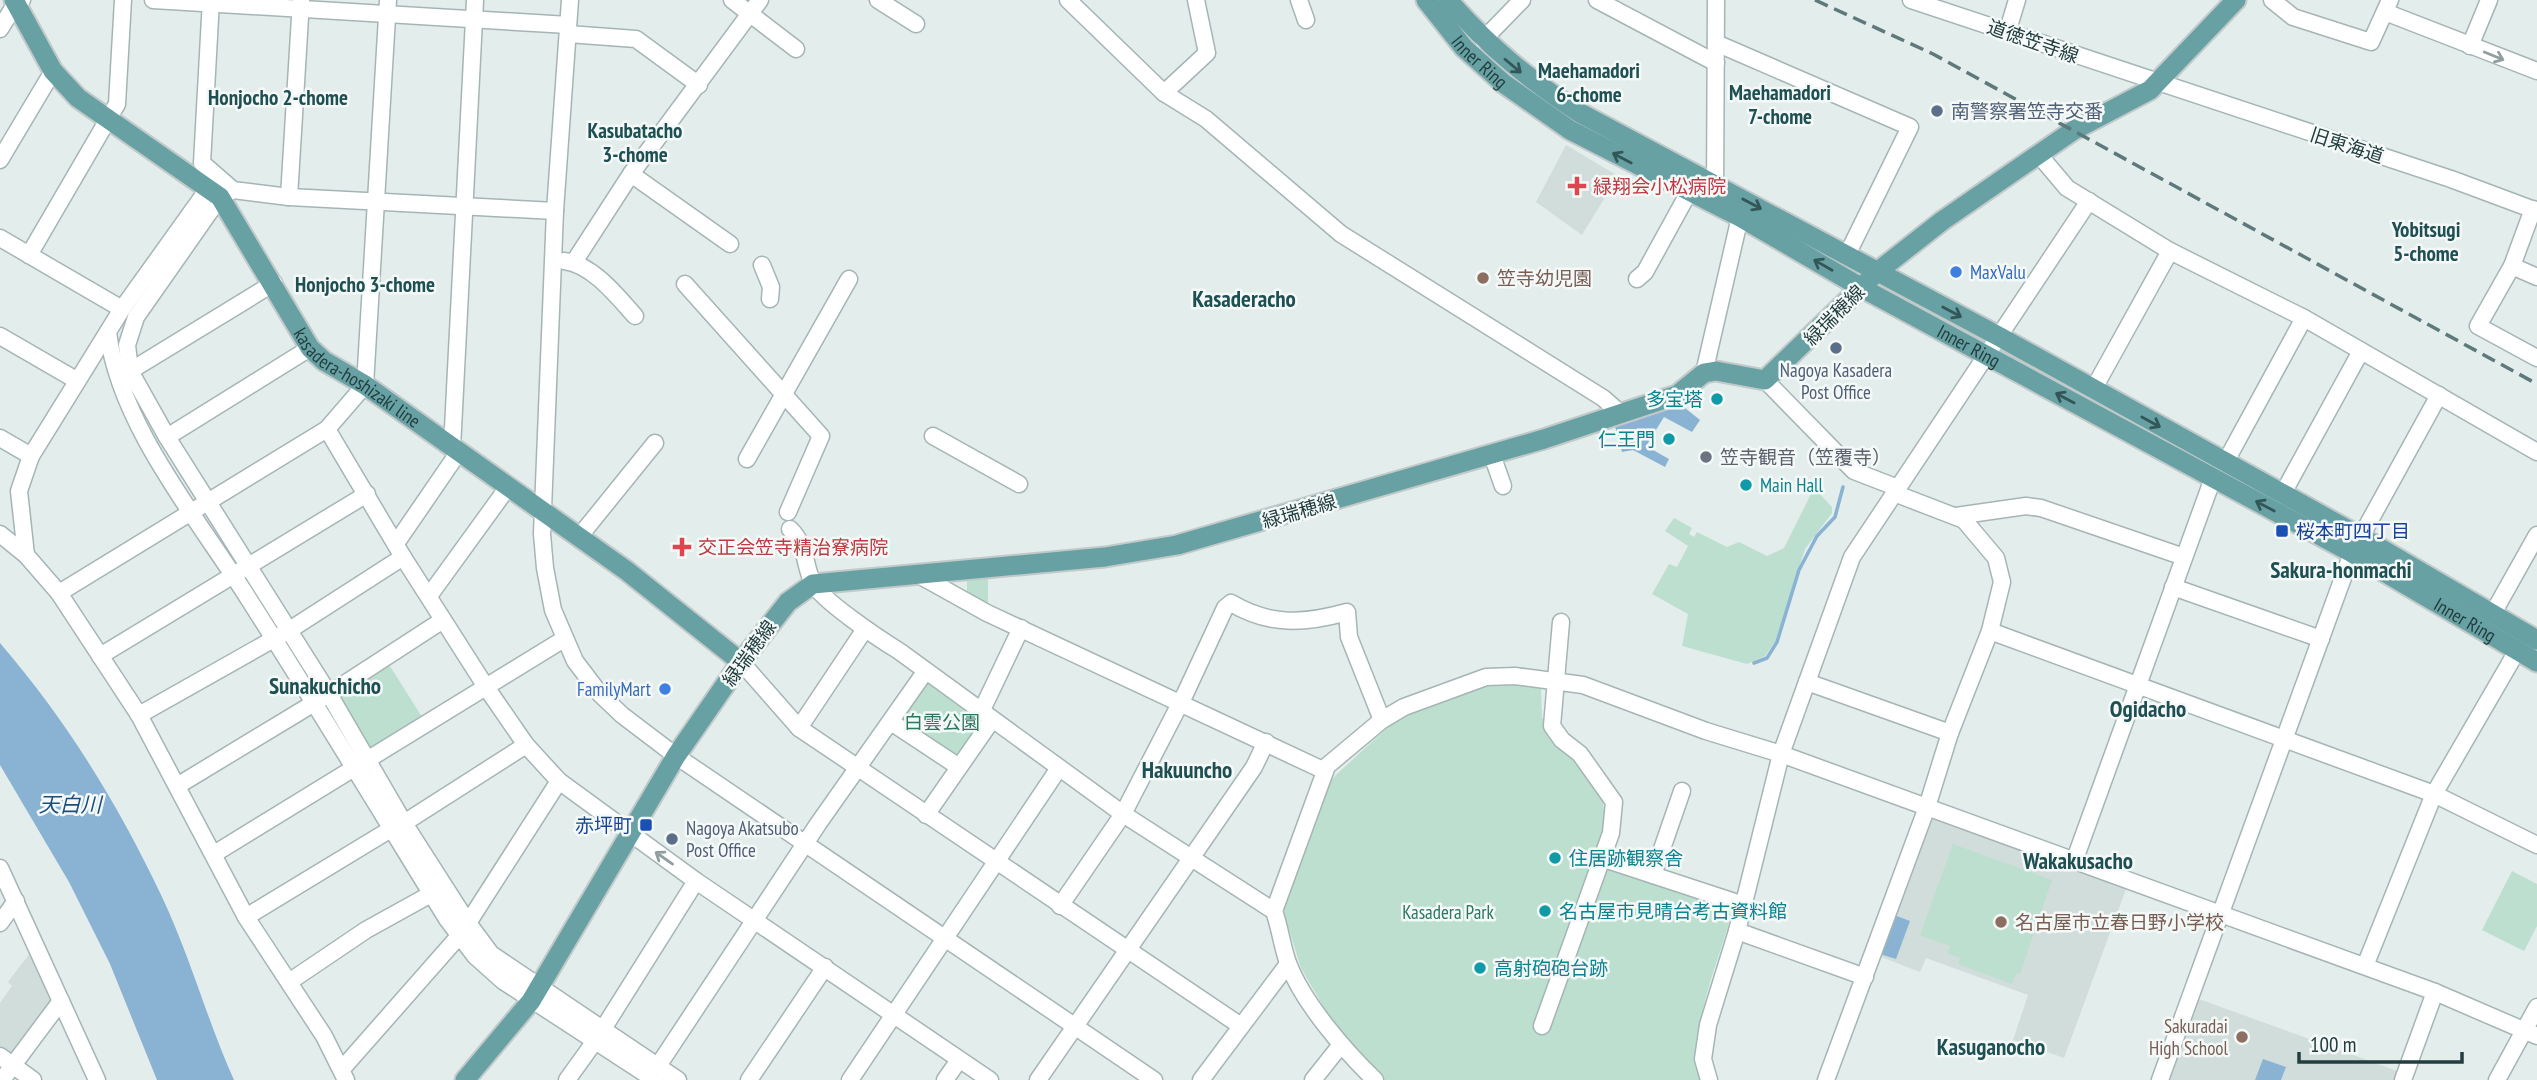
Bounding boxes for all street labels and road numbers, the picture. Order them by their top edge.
street label: 道徳笠寺線 [1984,14,2082,68]
street label: Inner Ring [1446,30,1513,94]
street label: 旧東海道 [2307,122,2387,168]
street label: 緑瑞穂線 [1799,280,1869,350]
street label: Inner Ring [1933,319,2004,372]
street label: kasadera-hoshizaki line [289,323,426,433]
street label: 緑瑞穂線 [1259,489,1339,533]
street label: Inner Ring [2430,592,2501,647]
street label: 緑瑞穂線 [717,615,781,691]

